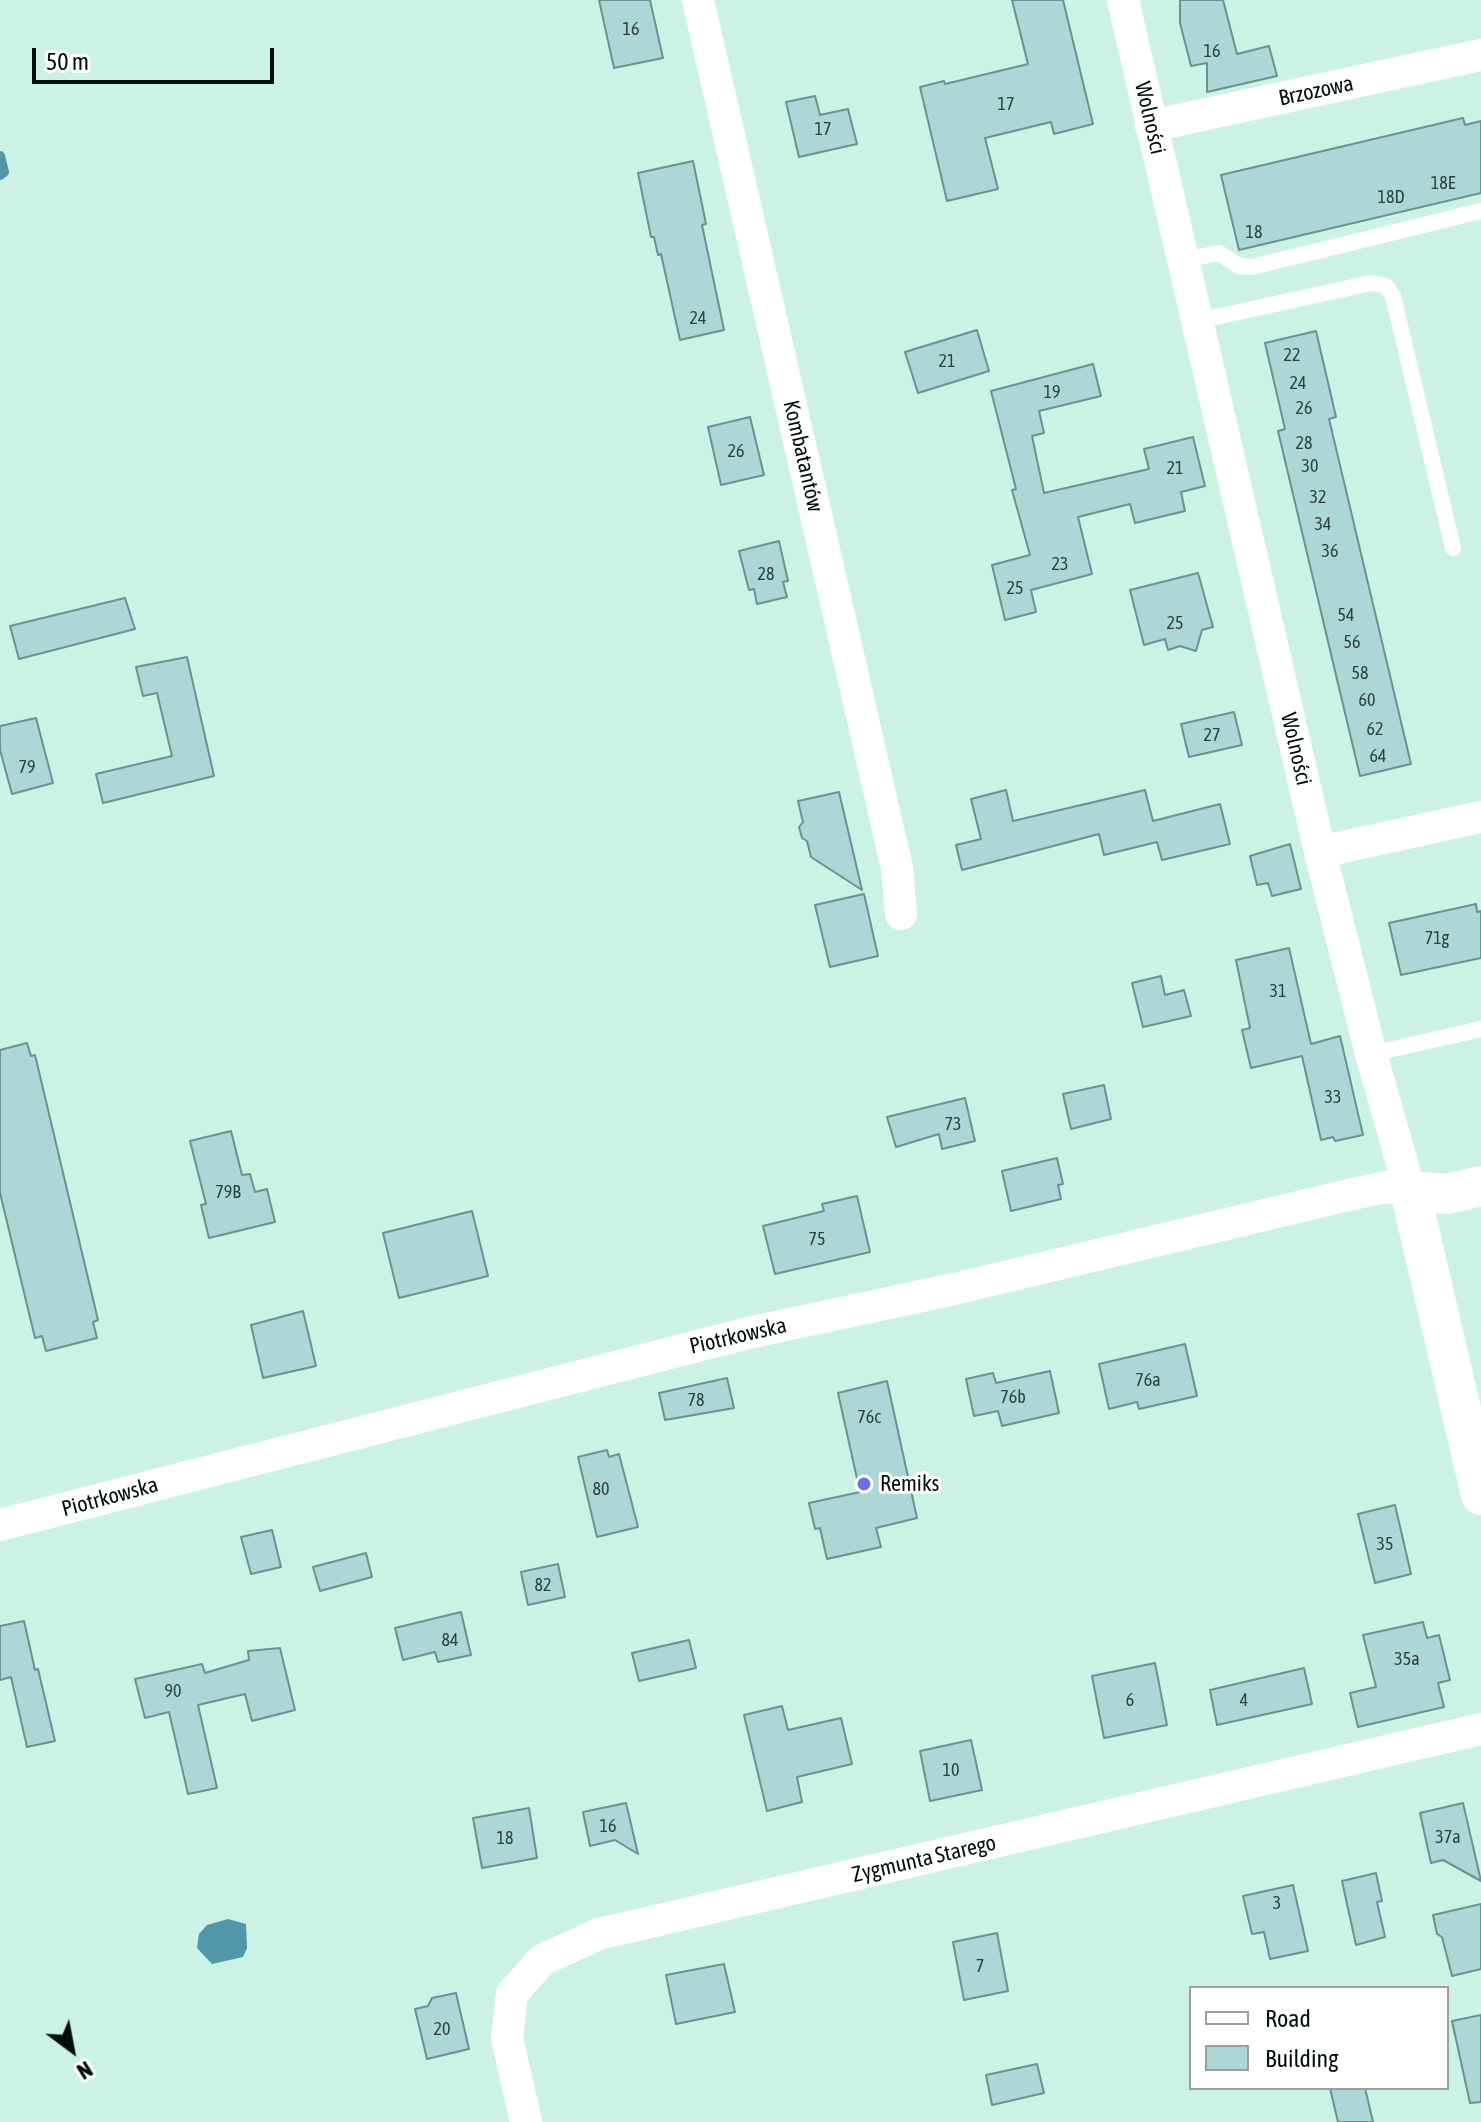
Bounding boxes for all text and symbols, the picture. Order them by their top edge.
house number: 16 [623,18,639,40]
scale bar [36,32,278,82]
house number: 16 [1204,40,1220,62]
text: 50 m [46,48,89,75]
street label: Brzozowa [1276,70,1356,112]
street label: Wolności [1129,79,1171,157]
house number: 17 [998,93,1014,115]
house number: 17 [815,118,831,140]
house number: 18E [1431,172,1455,194]
house number: 18D [1378,186,1404,208]
house number: 18 [1246,221,1262,243]
house number: 24 [690,307,706,329]
house number: 22 [1284,344,1300,366]
house number: 21 [939,350,955,372]
house number: 24 [1290,372,1306,394]
house number: 19 [1044,381,1060,403]
house number: 26 [1296,397,1312,419]
street label: Kombatantów [777,398,829,514]
house number: 28 [1296,432,1312,454]
house number: 26 [728,440,744,462]
house number: 30 [1302,455,1318,477]
house number: 21 [1167,457,1183,479]
house number: 32 [1310,486,1326,508]
house number: 34 [1315,513,1331,535]
house number: 36 [1322,540,1338,562]
house number: 23 [1052,553,1068,575]
house number: 28 [758,563,774,585]
house number: 25 [1007,577,1023,599]
house number: 54 [1338,604,1354,626]
house number: 25 [1167,612,1183,634]
house number: 56 [1344,631,1360,653]
house number: 58 [1352,662,1368,684]
house number: 60 [1359,689,1375,711]
street label: Wolności [1275,710,1317,788]
house number: 62 [1367,718,1383,740]
house number: 27 [1204,724,1220,746]
house number: 64 [1370,745,1386,767]
house number: 79 [19,756,35,778]
house number: 71g [1425,927,1449,949]
house number: 31 [1270,980,1286,1002]
house number: 33 [1325,1086,1341,1108]
house number: 73 [945,1113,961,1135]
house number: 79B [215,1181,241,1203]
house number: 75 [809,1228,825,1250]
street label: Piotrkowska [687,1312,789,1360]
house number: 76a [1135,1369,1161,1391]
house number: 76b [1000,1386,1026,1408]
house number: 78 [688,1389,704,1411]
house number: 76c [857,1406,881,1428]
street label: Piotrkowska [59,1471,161,1523]
place label: Remiks [880,1471,939,1497]
marker: Remiks [855,1475,873,1493]
house number: 80 [593,1478,609,1500]
house number: 35 [1377,1533,1393,1555]
house number: 82 [535,1574,551,1596]
house number: 84 [442,1629,458,1651]
house number: 35a [1394,1648,1420,1670]
house number: 90 [165,1680,181,1702]
house number: 6 [1126,1689,1134,1711]
house number: 4 [1240,1689,1248,1711]
house number: 10 [943,1759,959,1781]
house number: 16 [600,1815,616,1837]
house number: 37a [1435,1826,1461,1848]
house number: 18 [497,1827,513,1849]
street label: Zygmunta Starego [850,1830,998,1888]
house number: 3 [1273,1892,1281,1914]
house number: 7 [976,1955,984,1977]
legend [1189,1986,1449,2090]
text: Road [1265,2005,1311,2032]
north arrow [32,2010,112,2090]
house number: 20 [434,2018,450,2040]
text: Building [1265,2045,1338,2072]
text: N [72,2056,97,2085]

